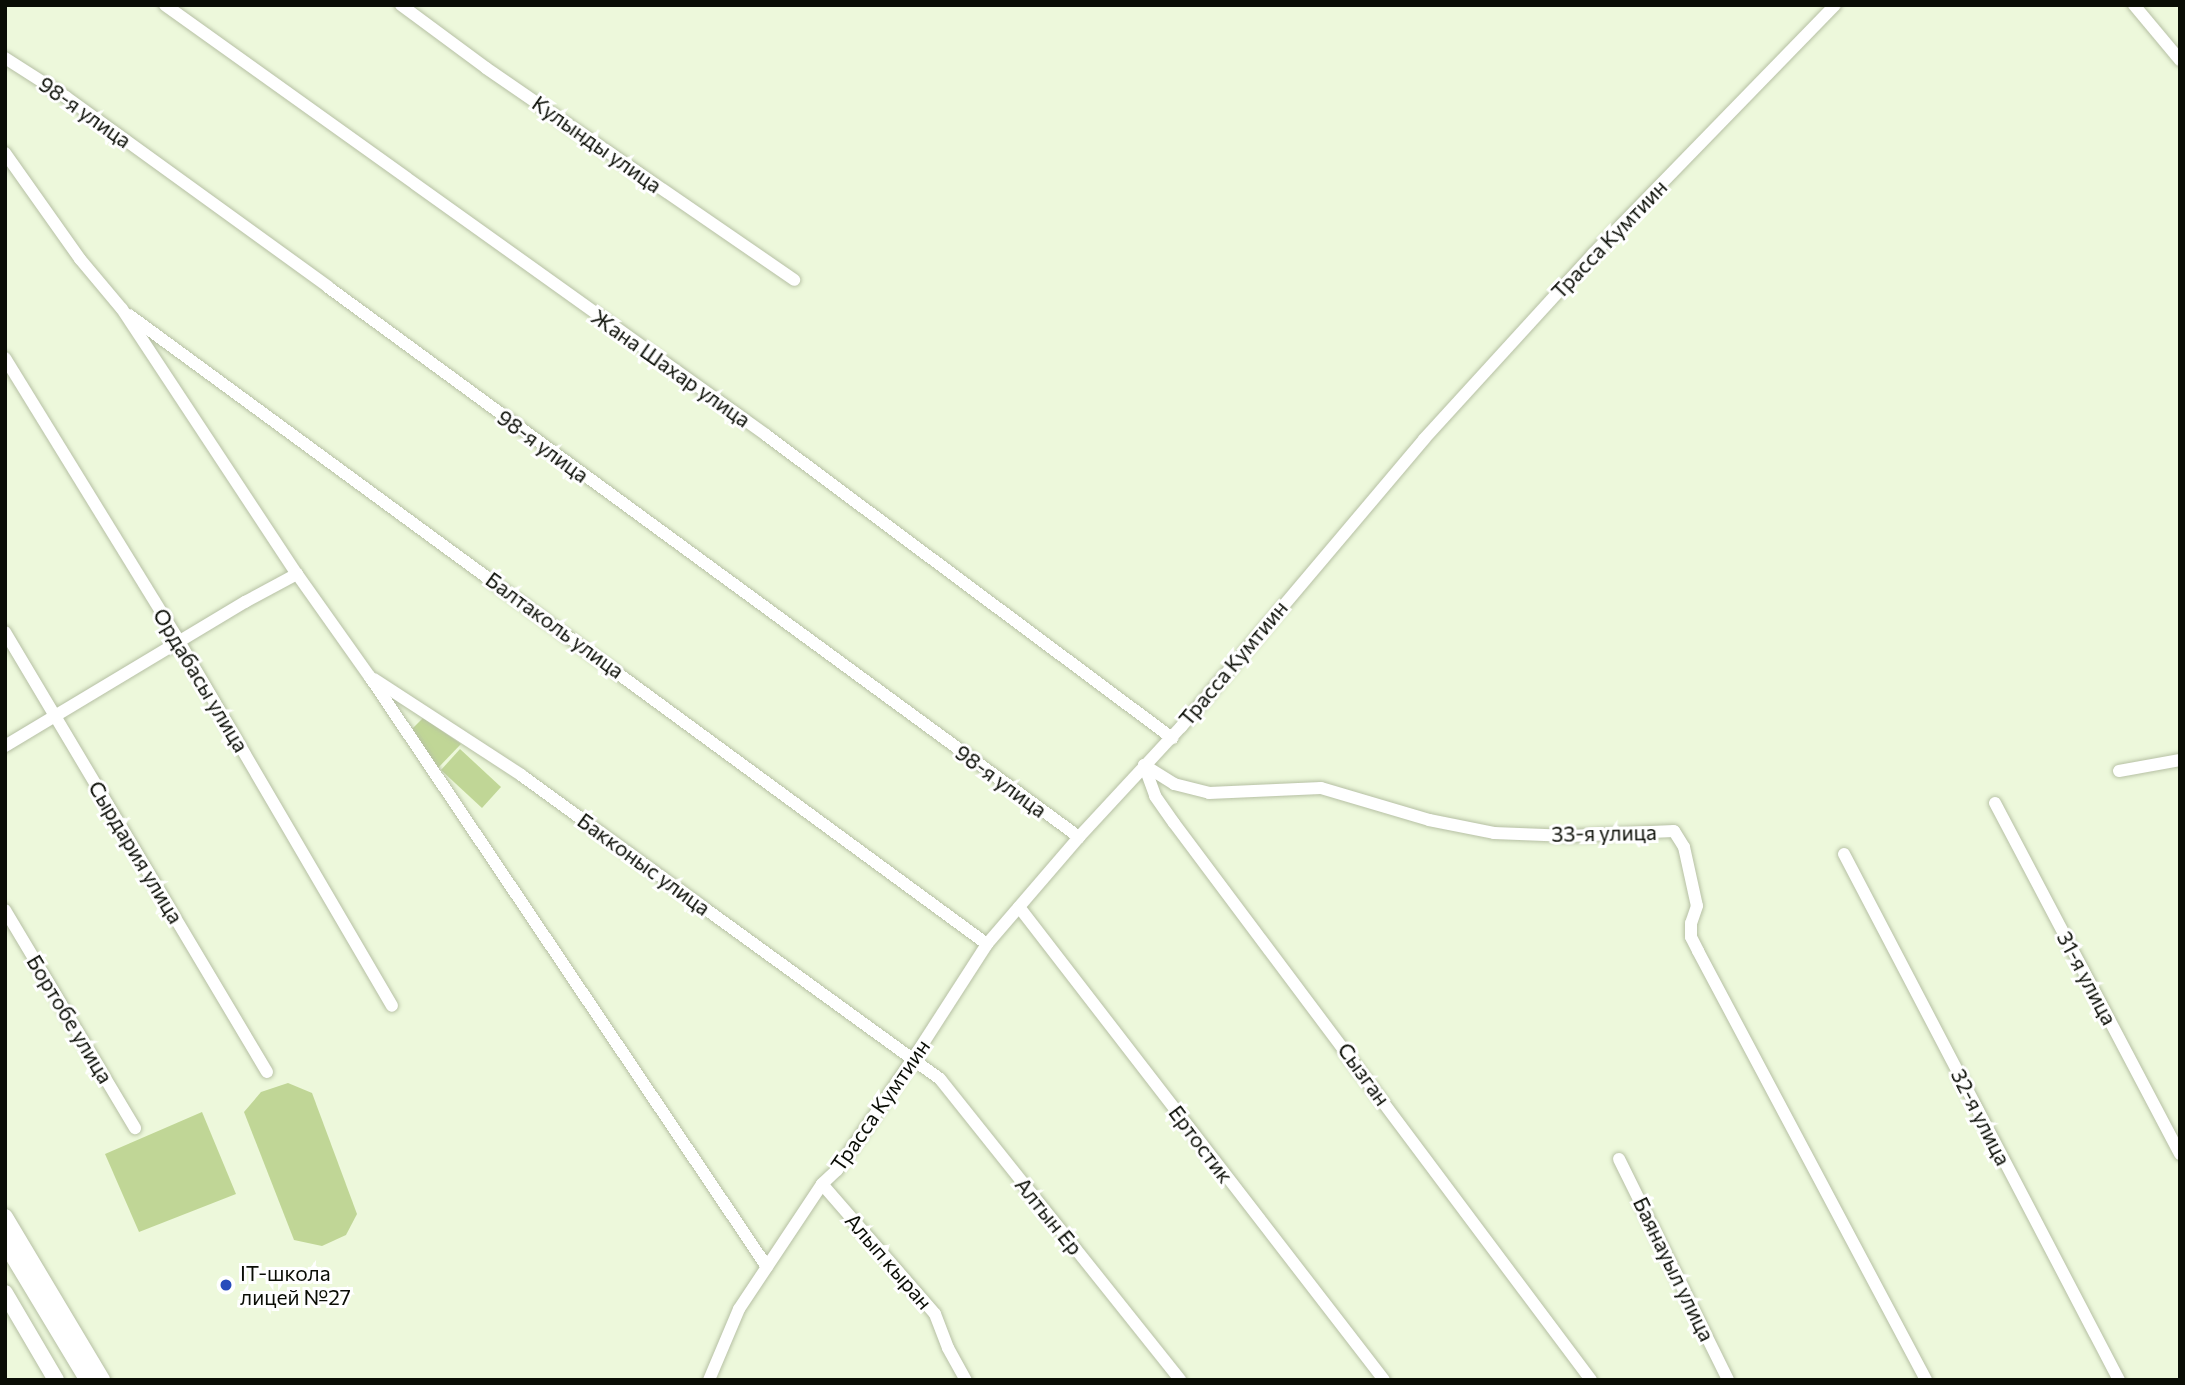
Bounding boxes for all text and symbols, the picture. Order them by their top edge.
street label: 98-я улица [34,71,136,153]
street label: Кулынды улица [528,90,666,198]
street label: Трасса Кумтиин [1546,174,1672,304]
street label: Жана Шахар улица [587,304,755,432]
street label: 98-я улица [492,404,594,488]
street label: Балтаколь улица [481,566,629,684]
street label: Трасса Кумтиин [1173,595,1293,731]
street label: Ордабасы улица [148,604,254,756]
street label: 98-я улица [950,739,1052,823]
street label: Сырдария улица [84,776,188,928]
street label: Бакконыс улица [573,807,715,921]
street label: 33-я улица [1551,819,1657,847]
street label: 31-я улица [2052,927,2122,1029]
street label: Бортобе улица [22,950,118,1088]
street label: Трасса Кумтиин [825,1034,935,1176]
street label: Сызган [1333,1038,1395,1110]
street label: 32-я улица [1946,1065,2016,1169]
street label: Ертостик [1164,1100,1238,1188]
street label: Алтын Ер [1010,1172,1088,1260]
street label: Баянауыл улица [1628,1193,1720,1345]
street label: Алып кыран [840,1208,938,1314]
place label: IT-школа лицей №27 [240,1260,351,1310]
marker: IT-школа лицей №27 [218,1277,234,1293]

